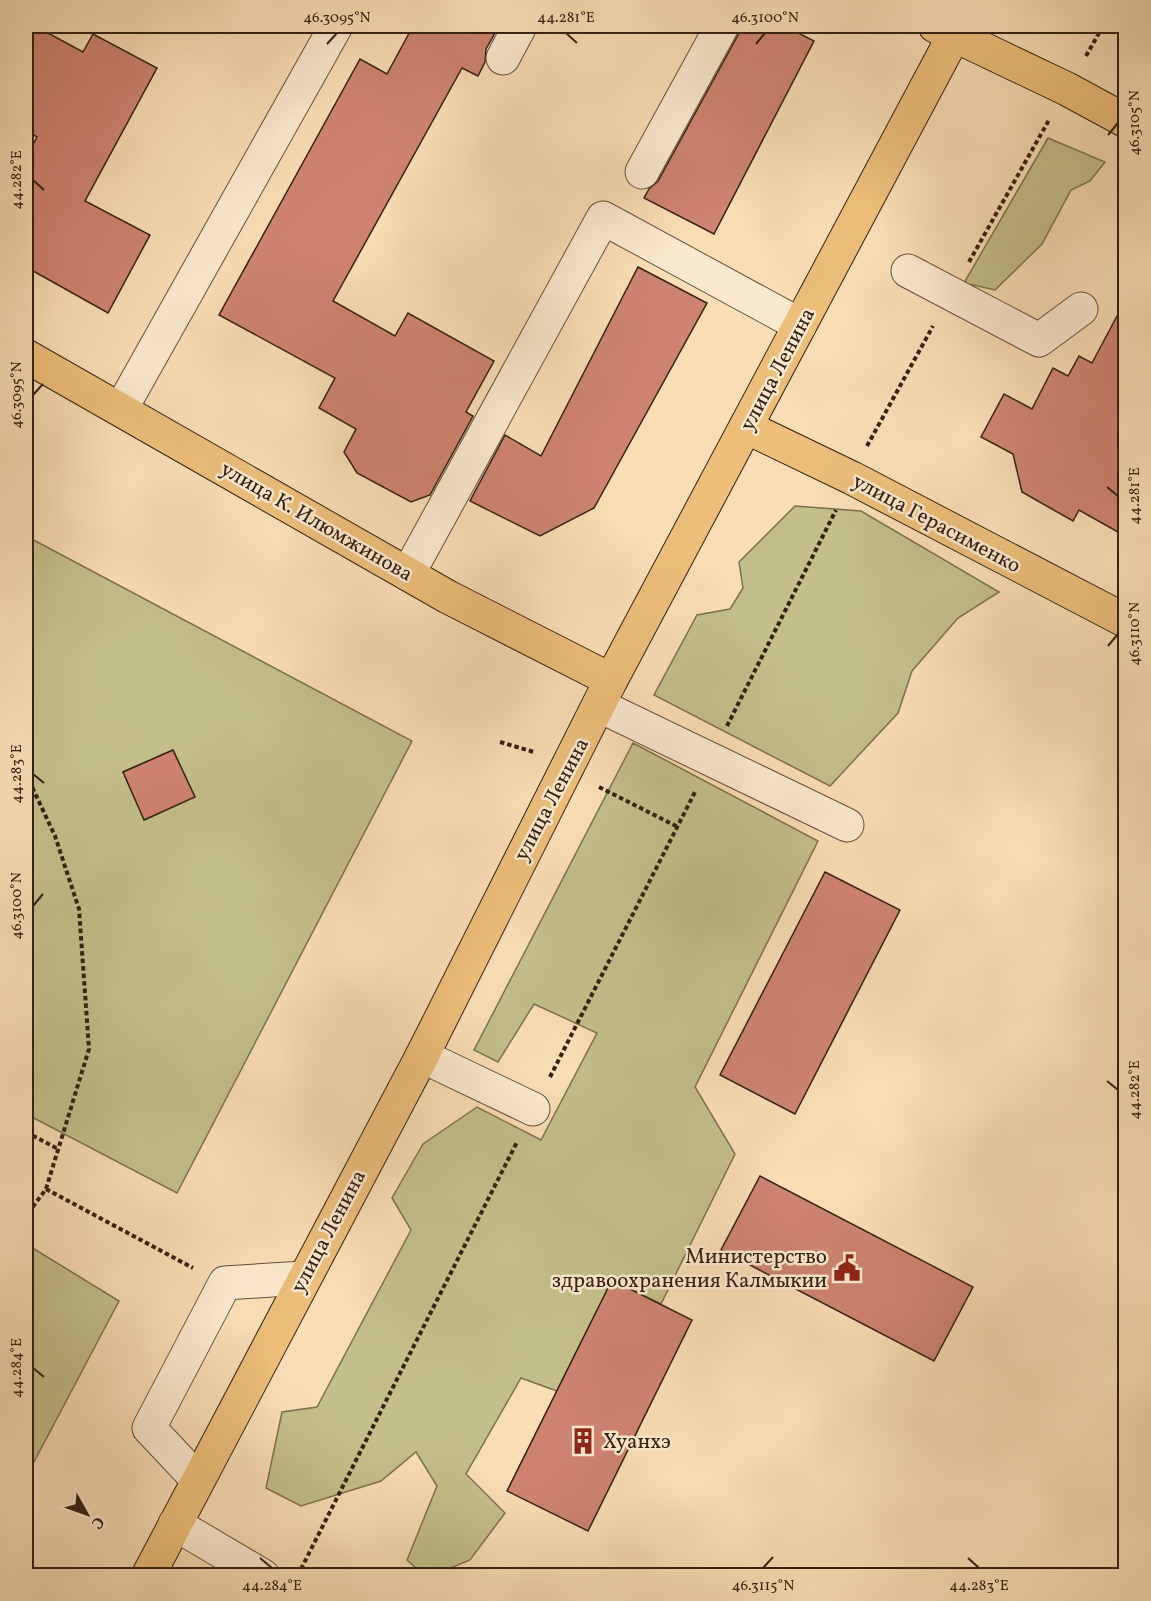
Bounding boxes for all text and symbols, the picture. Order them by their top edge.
text: 46.3095°N [303,8,371,29]
text: 44.281°E [537,8,595,29]
text: 46.3100°N [731,8,799,29]
text: 46.3105°N [1125,90,1146,156]
text: 44.282°E [7,150,28,210]
street label: улица Ленина [734,303,823,436]
text: 46.3095°N [7,361,28,429]
street label: улица К. Илюмжинова [215,455,418,589]
text: 44.281°E [1125,467,1146,525]
street label: улица Герасименко [847,468,1026,581]
text: 46.3110°N [1125,602,1146,666]
street label: улица Ленина [508,733,597,866]
text: 44.283°E [7,744,28,804]
text: 46.3100°N [7,872,28,940]
text: 44.282°E [1125,1060,1146,1120]
street label: улица Ленина [285,1165,374,1298]
place label: Министерство здравоохранения Калмыкии [552,1243,827,1296]
public building icon: Министерство здравоохранения Калмыкии [832,1253,862,1283]
text: 44.284°E [7,1338,28,1398]
building icon: Хуанхэ [568,1426,598,1456]
place label: Хуанхэ [603,1428,671,1457]
north arrow [57,1484,117,1544]
text: С [85,1511,109,1533]
text: 44.284°E [242,1576,302,1597]
text: 46.3115°N [732,1576,794,1597]
text: 44.283°E [949,1576,1009,1597]

